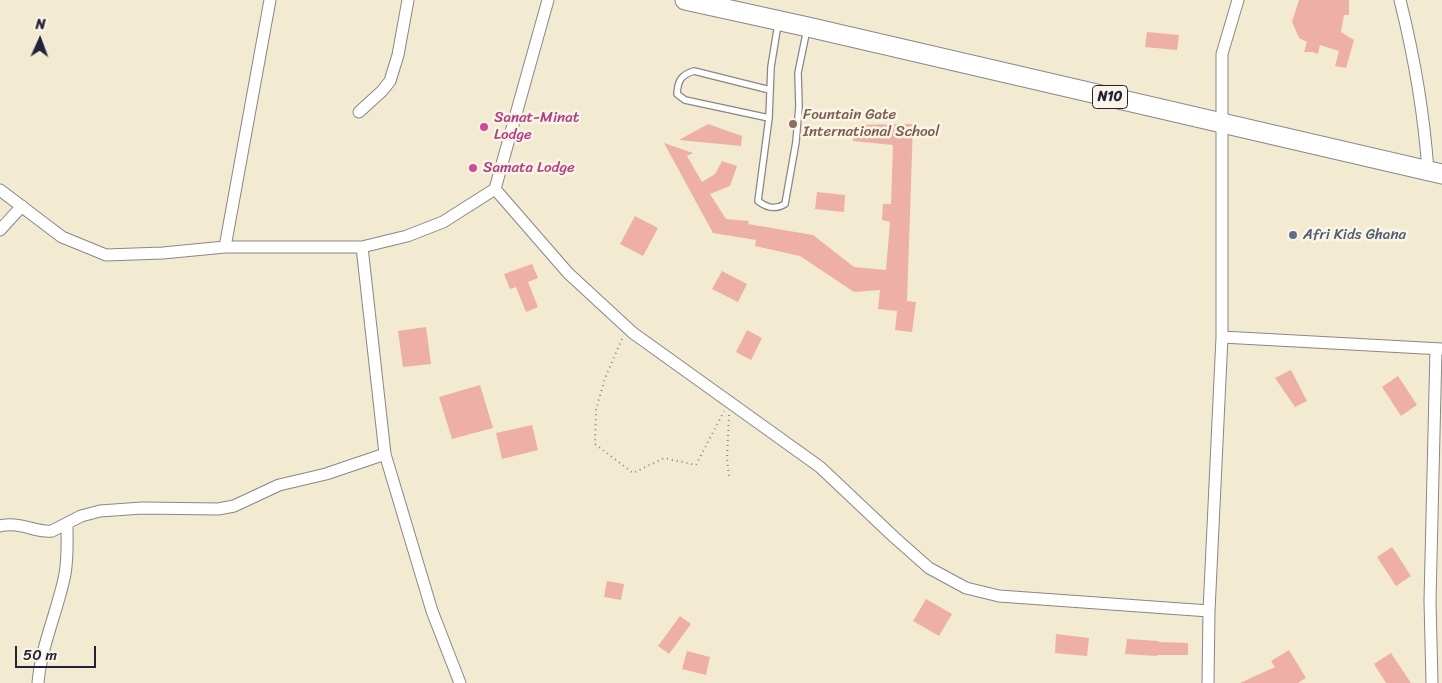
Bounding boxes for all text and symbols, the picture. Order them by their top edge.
text: N [35,12,46,37]
north arrow [15,15,65,65]
road number: N10 [1092,85,1128,108]
place label: Fountain Gate International School [803,106,939,141]
place label: Sanat-Minat Lodge [494,109,579,144]
marker: Fountain Gate International School [787,118,799,130]
marker: Sanat-Minat Lodge [478,121,490,133]
place label: Samata Lodge [483,159,575,177]
marker: Samata Lodge [467,162,479,174]
place label: Afri Kids Ghana [1303,226,1406,244]
marker: Afri Kids Ghana [1287,229,1299,241]
scale bar [18,636,99,668]
text: 50 m [23,642,57,668]

